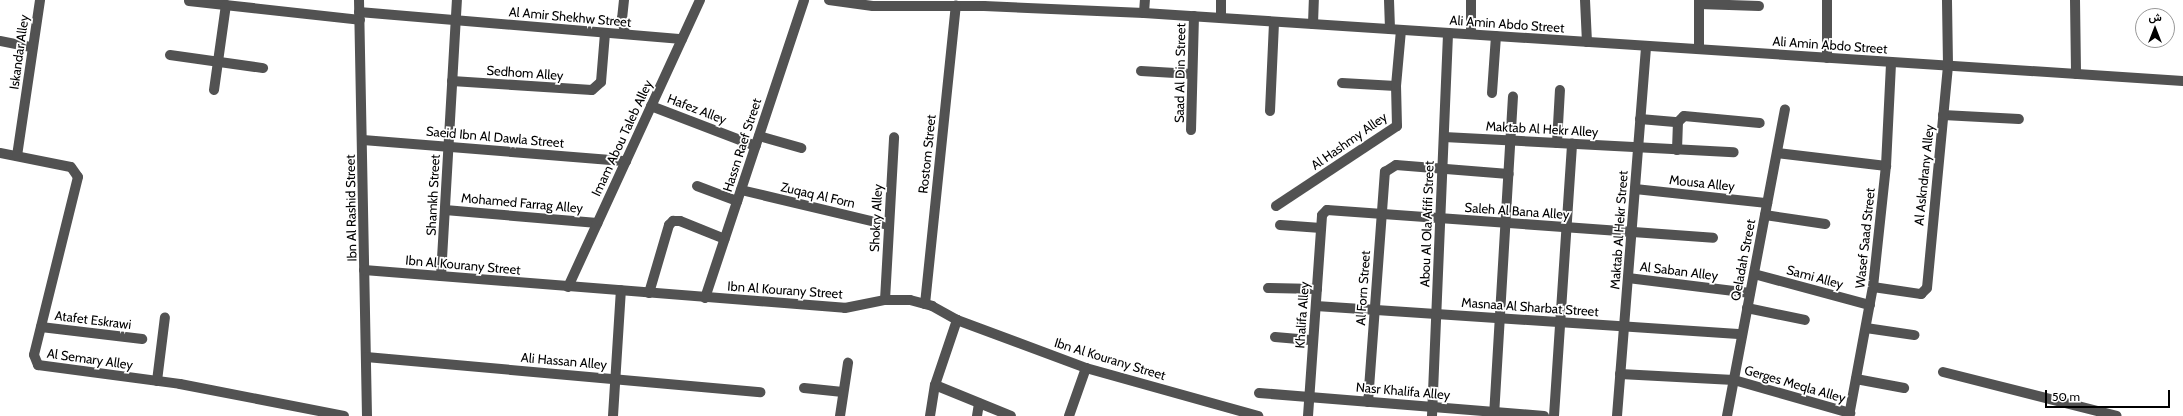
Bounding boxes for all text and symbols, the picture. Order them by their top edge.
street label: Al Amir Shekhw Street [508,4,632,30]
north arrow [2135,8,2175,48]
text: ش [2148,10,2162,24]
street label: Ali Amin Abdo Street [1449,12,1565,36]
street label: Iskandar Alley [6,14,32,90]
street label: Saad Al Din Street [1171,23,1189,123]
street label: Ali Amin Abdo Street [1772,33,1888,57]
street label: Sedhom Alley [486,63,564,83]
street label: Imam Abou Taleb Alley [588,77,656,199]
street label: Hafez Alley [665,91,729,127]
street label: Hassn Raef Street [720,96,764,194]
street label: Al Hashmy Alley [1308,109,1390,173]
street label: Rostom Street [915,114,939,194]
street label: Maktab Al Hekr Alley [1485,118,1599,140]
street label: Saeid Ibn Al Dawla Street [425,123,565,151]
street label: Al Askndrany Alley [1911,124,1937,226]
street label: Ibn Al Rashid Street [342,154,360,262]
street label: Shamkh Street [423,154,443,236]
street label: Abou Al Ola Afifi Street [1417,161,1437,287]
street label: Maktab Al Hekr Street [1607,170,1631,290]
street label: Mousa Alley [1668,172,1736,194]
street label: Zuqaq Al Forn [779,179,857,211]
street label: Shokry Alley [866,184,886,252]
street label: Wasef Saad Street [1852,187,1878,289]
street label: Mohamed Farrag Alley [460,190,584,216]
street label: Saleh Al Bana Alley [1464,200,1570,222]
street label: Qeladah Street [1727,218,1759,302]
street label: Al Forn Street [1353,250,1373,326]
street label: Ibn Al Kourany Street [405,252,521,278]
street label: Al Saban Alley [1639,258,1719,284]
street label: Sami Alley [1785,262,1845,292]
street label: Ibn Al Kourany Street [727,278,843,302]
street label: Khalifa Alley [1292,281,1312,349]
street label: Masnaa Al Sharbat Street [1461,294,1599,320]
street label: Atafet Eskrawi [54,308,132,332]
street label: Ibn Al Kourany Street [1052,335,1168,383]
street label: Al Semary Alley [46,345,134,373]
street label: Ali Hassan Alley [520,349,608,373]
street label: Gerges Meqla Alley [1743,362,1847,406]
street label: Nasr Khalifa Alley [1355,379,1451,403]
scale bar [2047,382,2172,408]
text: 50 m [2052,389,2080,404]

